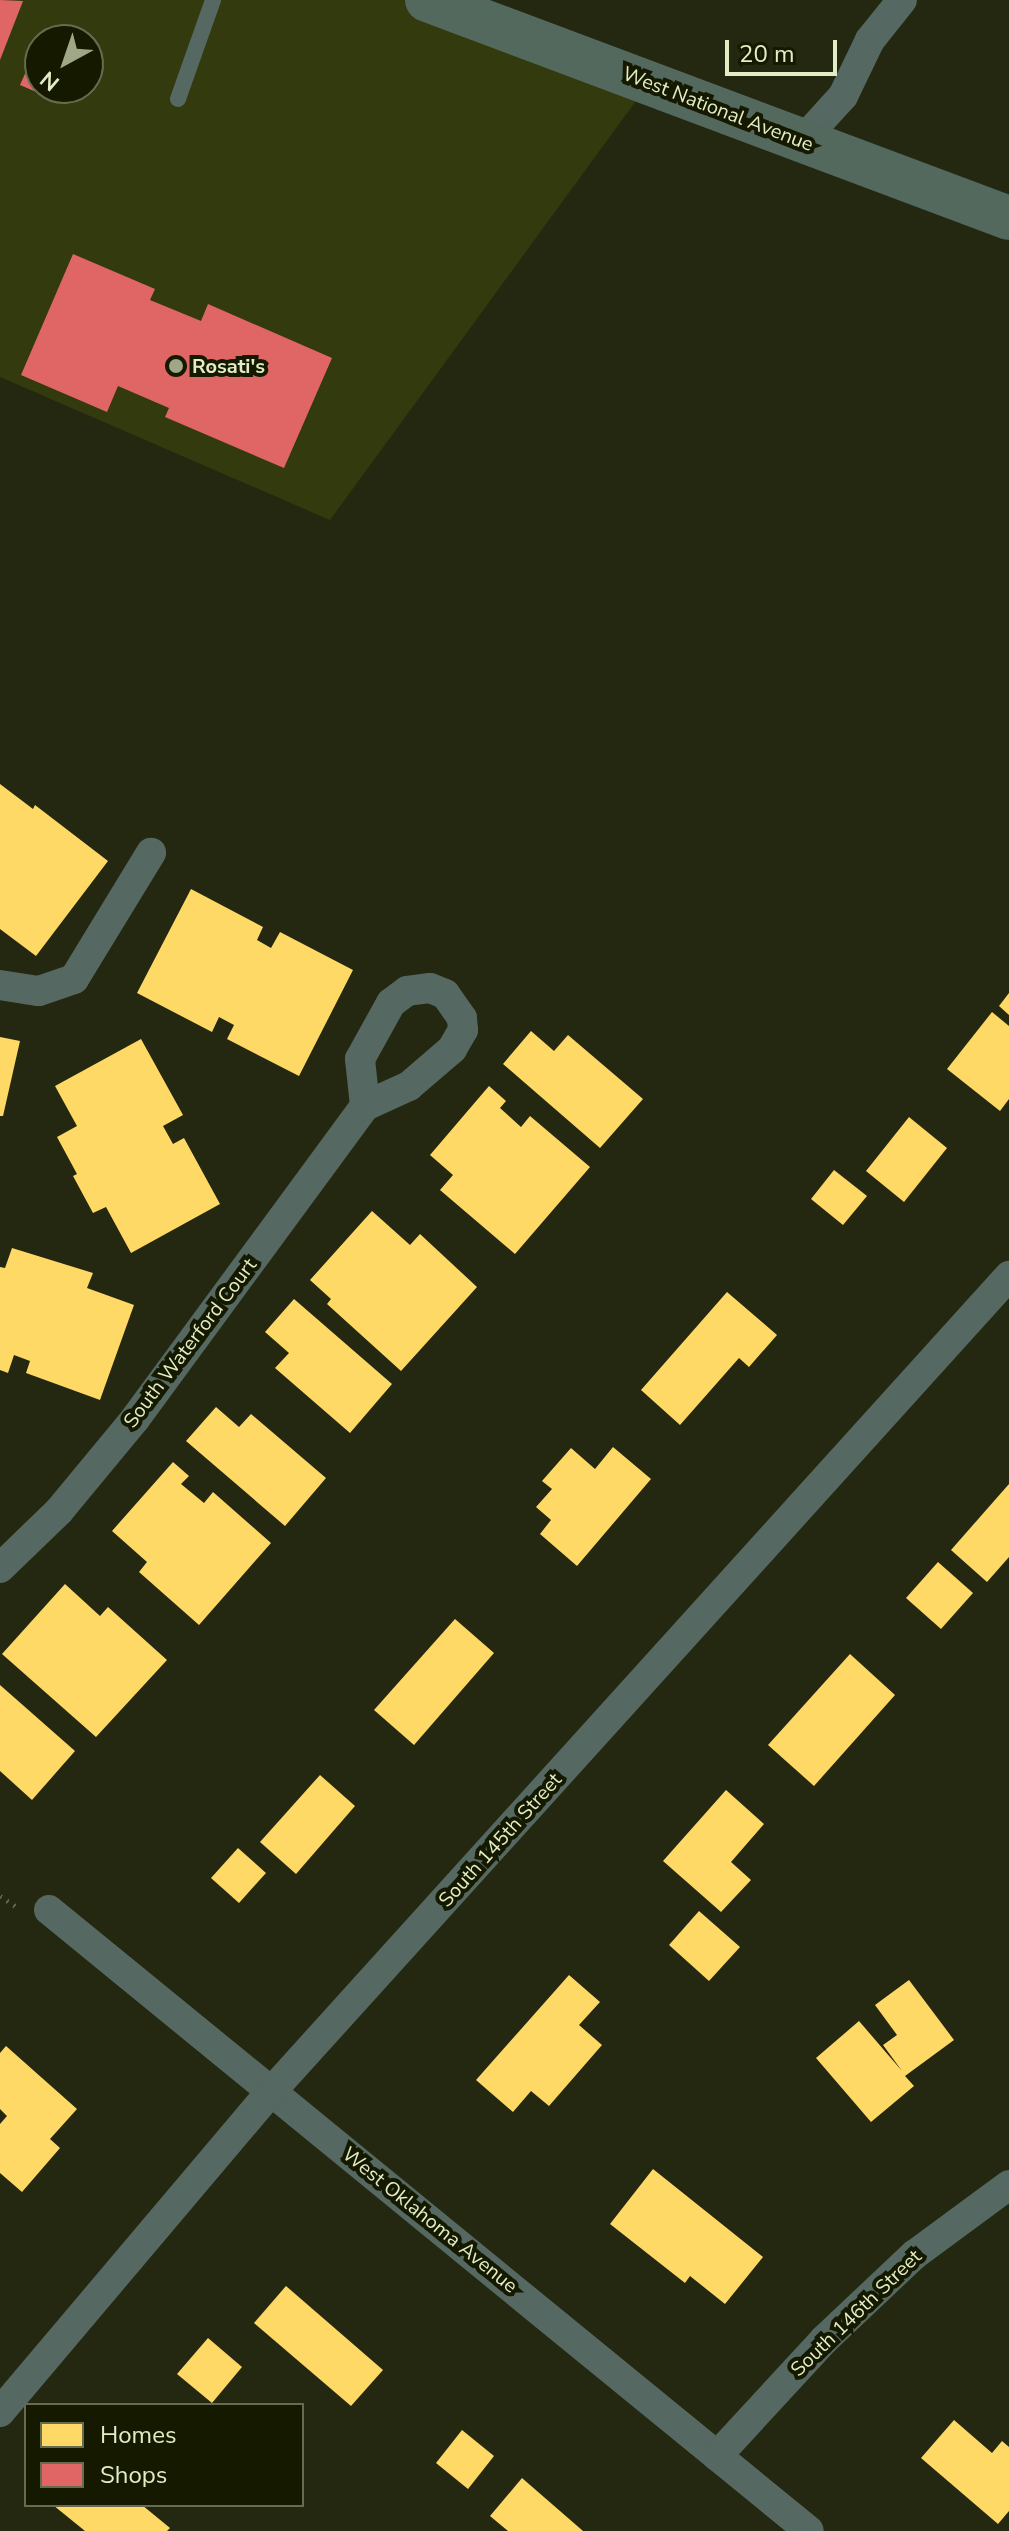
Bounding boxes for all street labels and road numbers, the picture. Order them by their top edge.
street label: West National Avenue [619,62,817,156]
street label: South Waterford Court [118,1254,262,1432]
street label: South 145th Street [433,1768,567,1912]
street label: West Oklahoma Avenue [338,2142,522,2298]
street label: South 146th Street [786,2245,926,2381]

